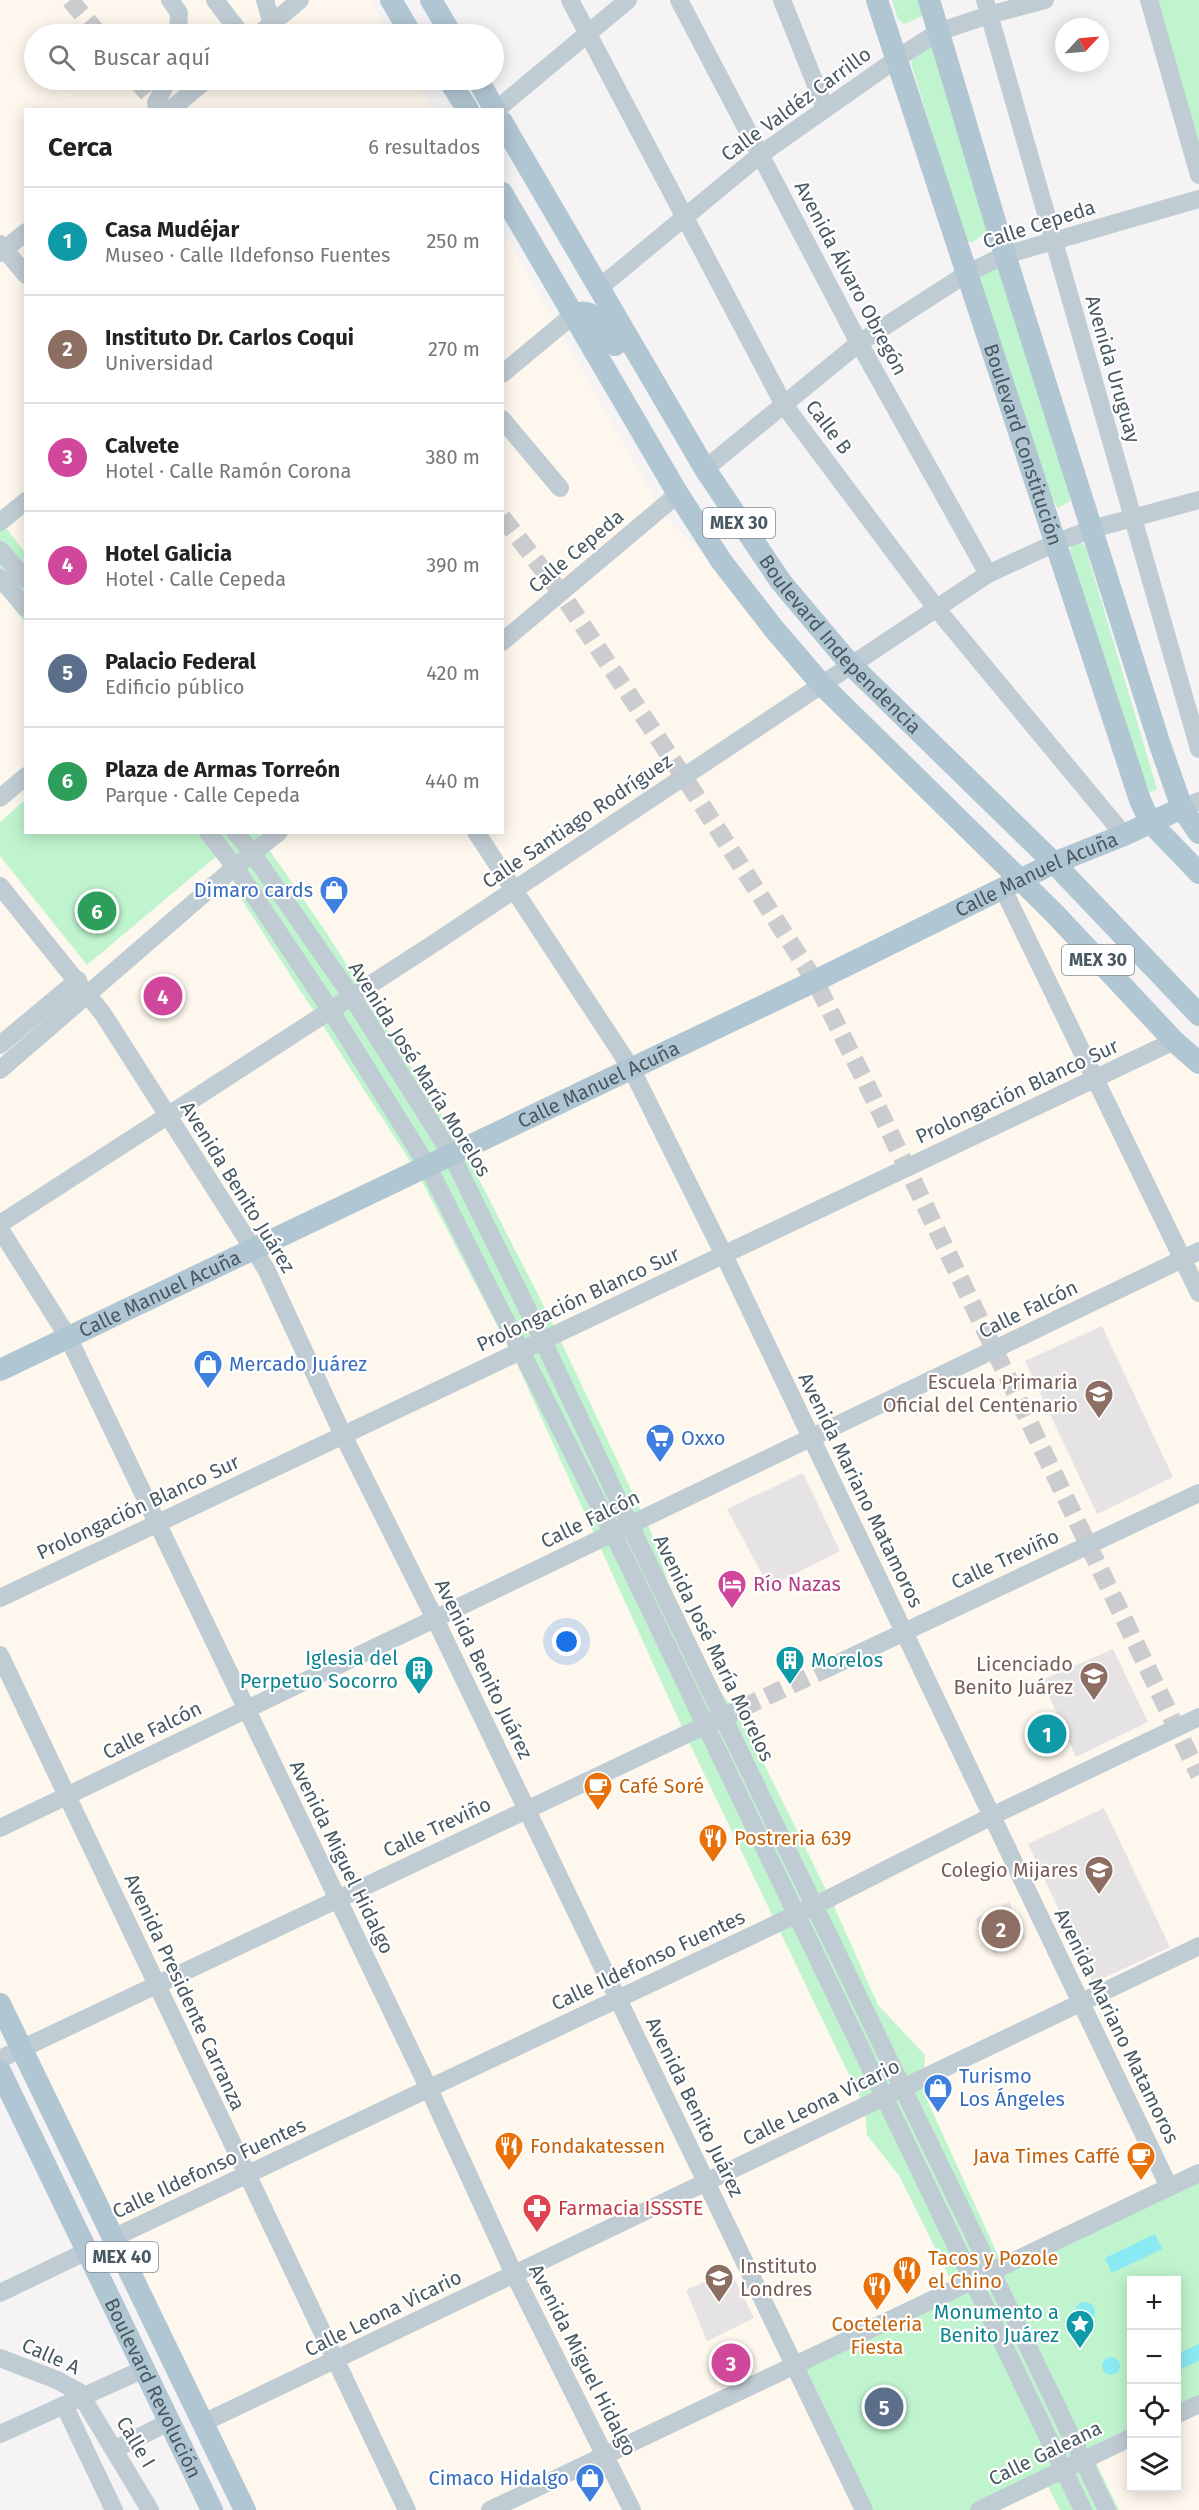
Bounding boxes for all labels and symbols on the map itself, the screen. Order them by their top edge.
north arrow [1055,18,1109,72]
street label: Calle Valdéz Carrillo [716,42,876,166]
street label: Avenida Álvaro Obregón [790,177,912,379]
street label: Calle Cepeda [980,195,1098,253]
street label: Avenida Uruguay [1080,292,1146,446]
street label: Boulevard Constitución [979,341,1067,549]
street label: Calle B [801,395,857,459]
street label: Calle Cepeda [524,504,628,598]
road number: MEX 30 [703,508,775,538]
street label: Boulevard Independencia [754,550,926,739]
street label: Calle Santiago Rodríguez [478,748,677,894]
street label: Calle Manuel Acuña [951,827,1121,922]
shop icon: Dimaro cards [318,874,350,916]
place label: Dimaro cards [194,878,313,902]
pin: 6 [78,888,116,934]
road number: MEX 30 [1062,945,1134,975]
street label: Avenida José María Morelos [344,957,496,1181]
pin: 4 [144,974,182,1018]
street label: Prolongación Blanco Sur [912,1033,1122,1149]
street label: Calle Manuel Acuña [513,1036,683,1133]
street label: Avenida Benito Juárez [176,1097,301,1277]
street label: Prolongación Blanco Sur [473,1241,683,1357]
street label: Calle Manuel Acuña [75,1245,245,1343]
street label: Calle Falcón [975,1275,1081,1343]
shop icon: Mercado Juárez [192,1348,224,1390]
place label: Mercado Juárez [229,1352,367,1376]
street label: Avenida Mariano Matamoros [794,1369,928,1611]
place label: Escuela Primaria Oficial del Centenario [883,1370,1078,1417]
school or university icon: Escuela Primaria Oficial del Centenario [1083,1378,1115,1420]
supermarket icon: Oxxo [644,1422,676,1464]
place label: Oxxo [681,1426,726,1450]
street label: Prolongación Blanco Sur [33,1449,243,1565]
street label: Calle Falcón [537,1485,643,1553]
street label: Calle Treviño [947,1524,1063,1594]
street label: Avenida José María Morelos [649,1531,779,1765]
hotel icon: Río Nazas [716,1568,748,1610]
place label: Río Nazas [753,1572,841,1596]
street label: Avenida Benito Juárez [430,1575,538,1763]
your location [552,1627,581,1656]
building icon: Morelos [774,1644,806,1686]
place label: Iglesia del Perpetuo Socorro [240,1646,398,1693]
place label: Morelos [811,1648,883,1672]
place label: Licenciado Benito Juárez [953,1652,1073,1699]
building icon: Iglesia del Perpetuo Socorro [403,1654,435,1696]
school or university icon: Licenciado Benito Juárez [1078,1660,1110,1702]
street label: Calle Falcón [99,1696,205,1764]
pin: 1 [1028,1712,1066,1756]
street label: Avenida Miguel Hidalgo [285,1756,399,1958]
cafe icon: Café Soré [582,1770,614,1812]
place label: Café Soré [619,1774,704,1798]
street label: Calle Treviño [379,1792,495,1862]
restaurant icon: Postreria 639 [697,1822,729,1864]
place label: Postreria 639 [734,1826,852,1850]
school or university icon: Colegio Mijares [1083,1854,1115,1896]
place label: Colegio Mijares [941,1858,1078,1882]
street label: Avenida Presidente Carranza [120,1870,250,2114]
street label: Calle Ildefonso Fuentes [547,1905,749,2015]
street label: Avenida Mariano Matamoros [1050,1905,1184,2147]
pin: 2 [982,1906,1020,1952]
street label: Avenida Benito Juárez [641,2013,749,2201]
street label: Calle Leona Vicario [739,2054,903,2150]
place label: Turismo Los Ángeles [959,2064,1065,2111]
shop icon: Turismo Los Ángeles [922,2072,954,2114]
street label: Calle Ildefonso Fuentes [108,2113,310,2223]
restaurant icon: Fondakatessen [493,2130,525,2172]
place label: Fondakatessen [530,2134,665,2158]
cafe icon: Java Times Caffé [1125,2140,1157,2182]
place label: Java Times Caffé [973,2144,1120,2168]
pharmacy icon: Farmacia ISSSTE [521,2192,553,2234]
place label: Farmacia ISSSTE [558,2196,703,2220]
road number: MEX 40 [86,2242,158,2272]
place label: Tacos y Pozole el Chino [928,2246,1058,2293]
place label: Instituto Londres [740,2254,817,2301]
restaurant icon: Tacos y Pozole el Chino [891,2254,923,2296]
street label: Avenida Miguel Hidalgo [524,2260,642,2460]
school or university icon: Instituto Londres [703,2262,735,2304]
street label: Calle Leona Vicario [301,2265,465,2361]
restaurant icon: Cocteleria Fiesta [861,2270,893,2312]
street label: Boulevard Revolución [99,2294,207,2482]
place label: Monumento a Benito Juárez [934,2300,1059,2347]
place icon: Monumento a Benito Juárez [1064,2308,1096,2350]
place label: Cocteleria Fiesta [832,2312,922,2359]
street label: Calle A [18,2333,84,2380]
pin: 3 [712,2340,750,2386]
pin: 5 [864,2384,904,2430]
street label: Calle I [111,2412,161,2472]
street label: Calle Galeana [985,2415,1105,2491]
shop icon: Cimaco Hidalgo [574,2462,606,2504]
place label: Cimaco Hidalgo [429,2466,569,2490]

